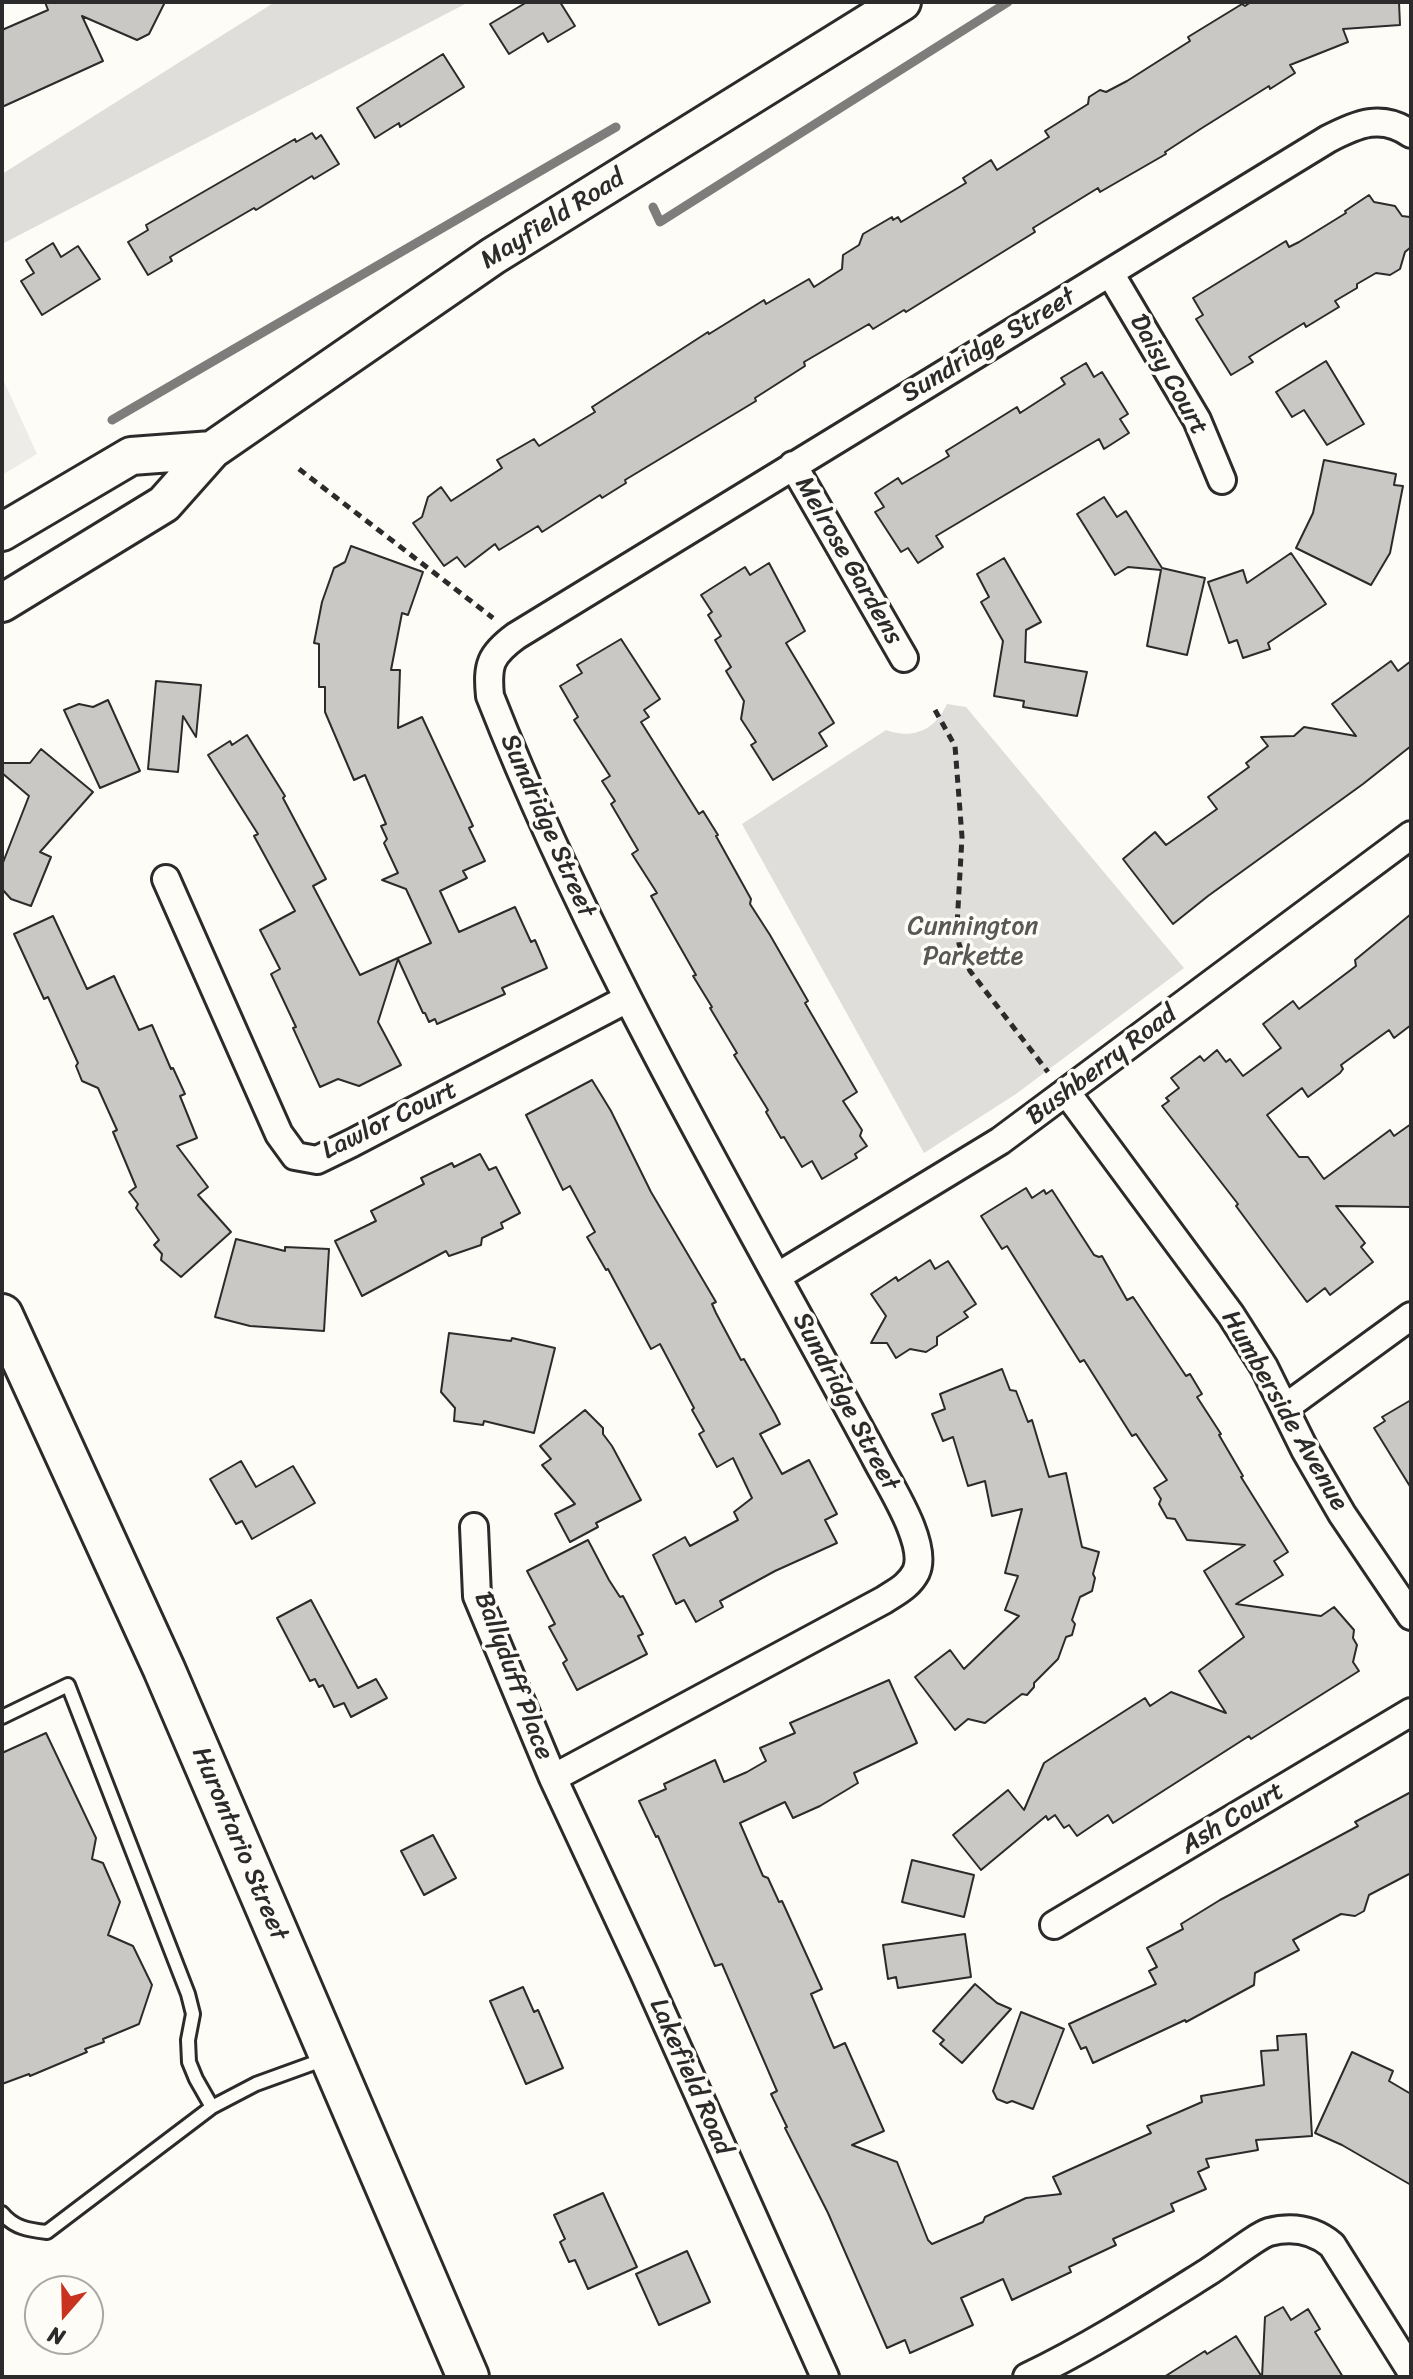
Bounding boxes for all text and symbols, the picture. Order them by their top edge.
street label: Mayfield Road [475,163,631,277]
street label: Sundridge Street [896,282,1082,410]
street label: Daisy Court [1122,309,1214,441]
street label: Melrose Gardens [787,471,909,651]
street label: Sundridge Street [493,729,601,923]
park label: Cunnington Parkette [908,911,1038,972]
street label: Bushberry Road [1021,999,1183,1133]
street label: Lawlor Court [317,1075,463,1167]
street label: Humberside Avenue [1214,1305,1354,1517]
street label: Sundridge Street [785,1307,905,1497]
street label: Ballyduff Place [467,1588,559,1764]
street label: Hurontario Street [184,1743,294,1945]
street label: Ash Court [1176,1776,1290,1862]
street label: Lakefield Road [642,1994,738,2160]
north arrow [24,2275,104,2355]
text: N [42,2315,70,2357]

